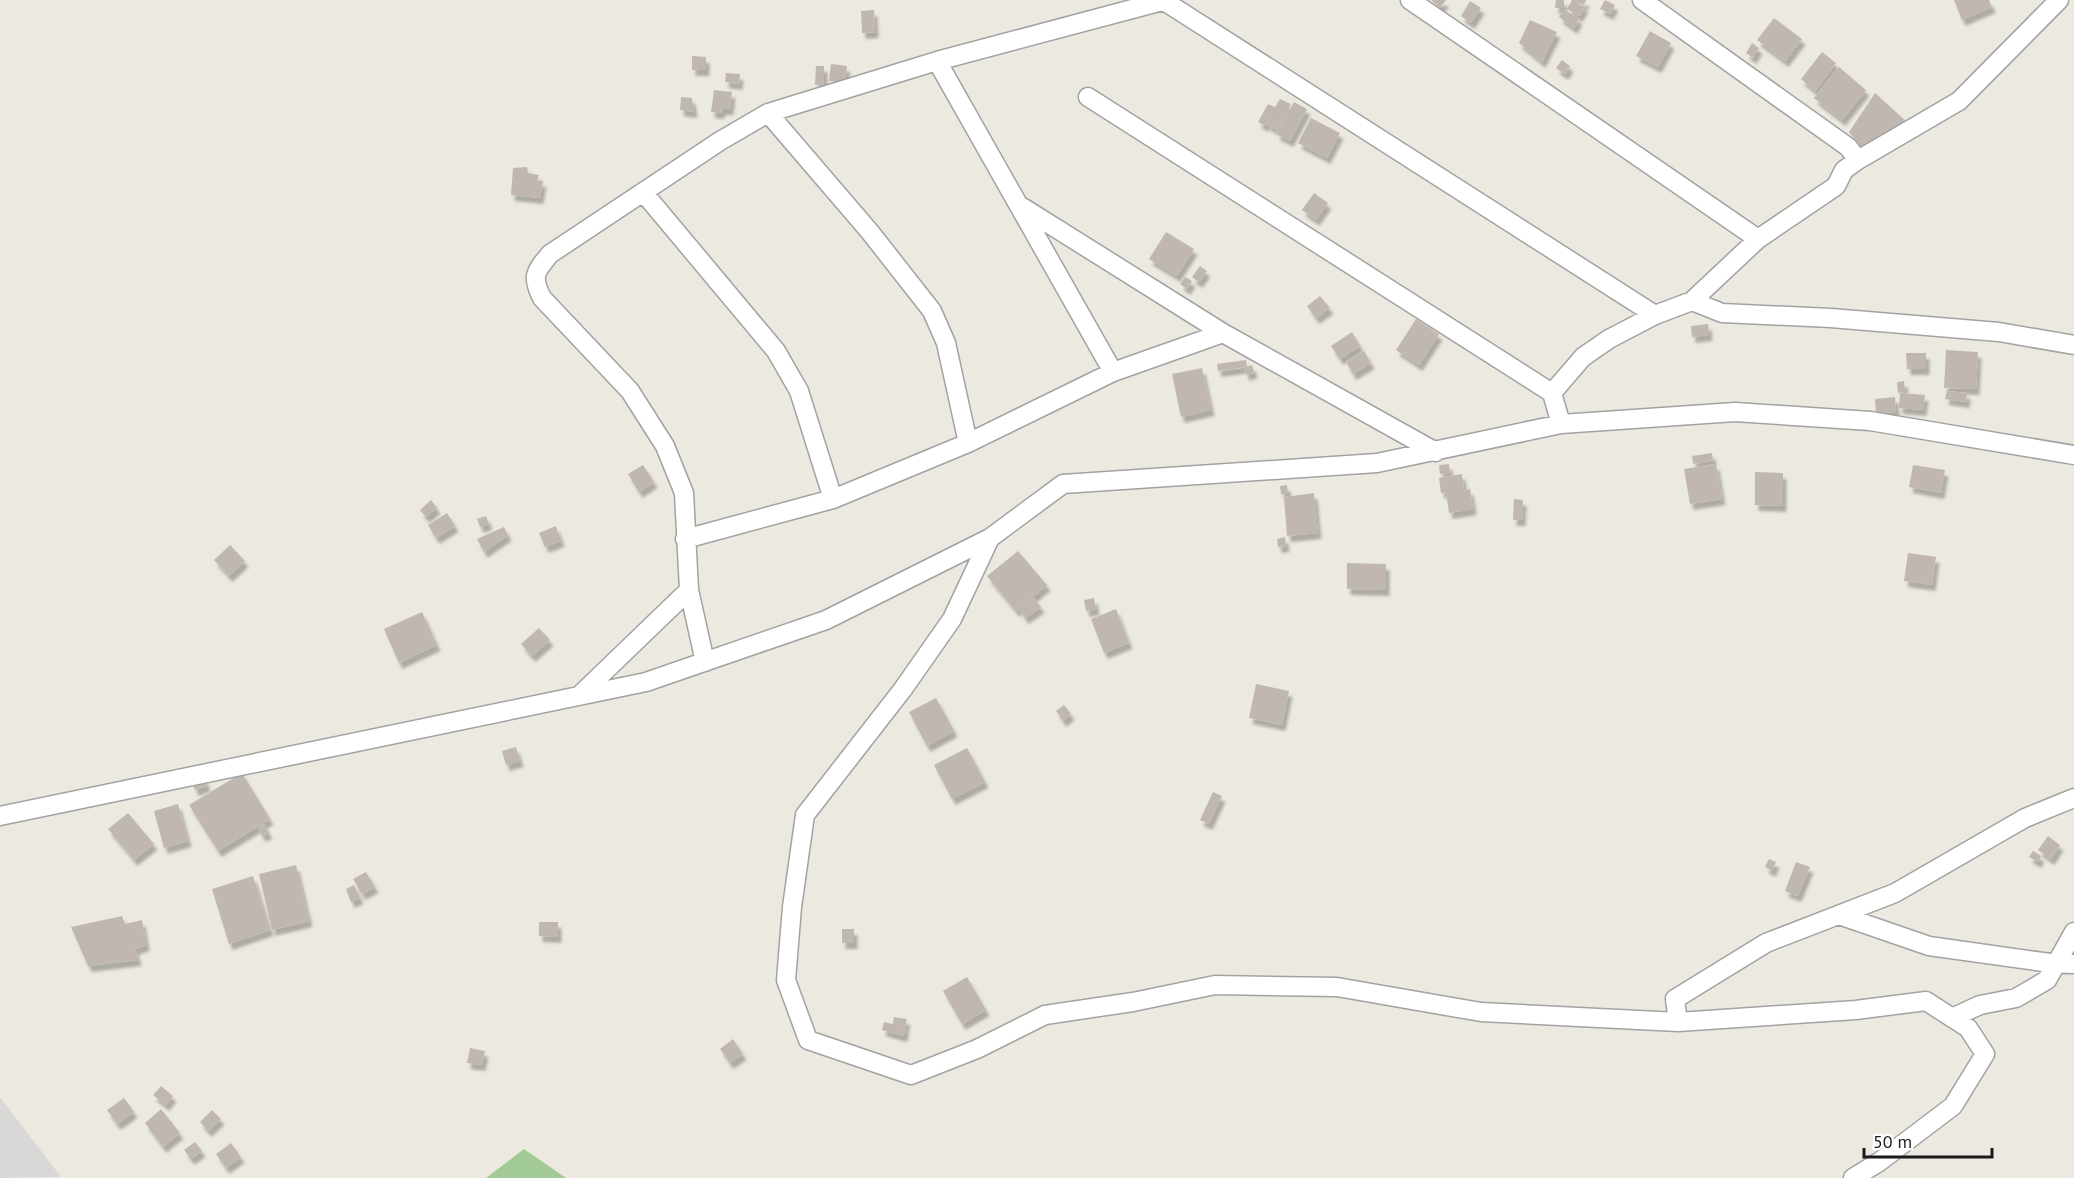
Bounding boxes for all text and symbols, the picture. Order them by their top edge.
scale bar [1864,1121,1992,1159]
text: 50 m [1873,1130,1912,1153]

